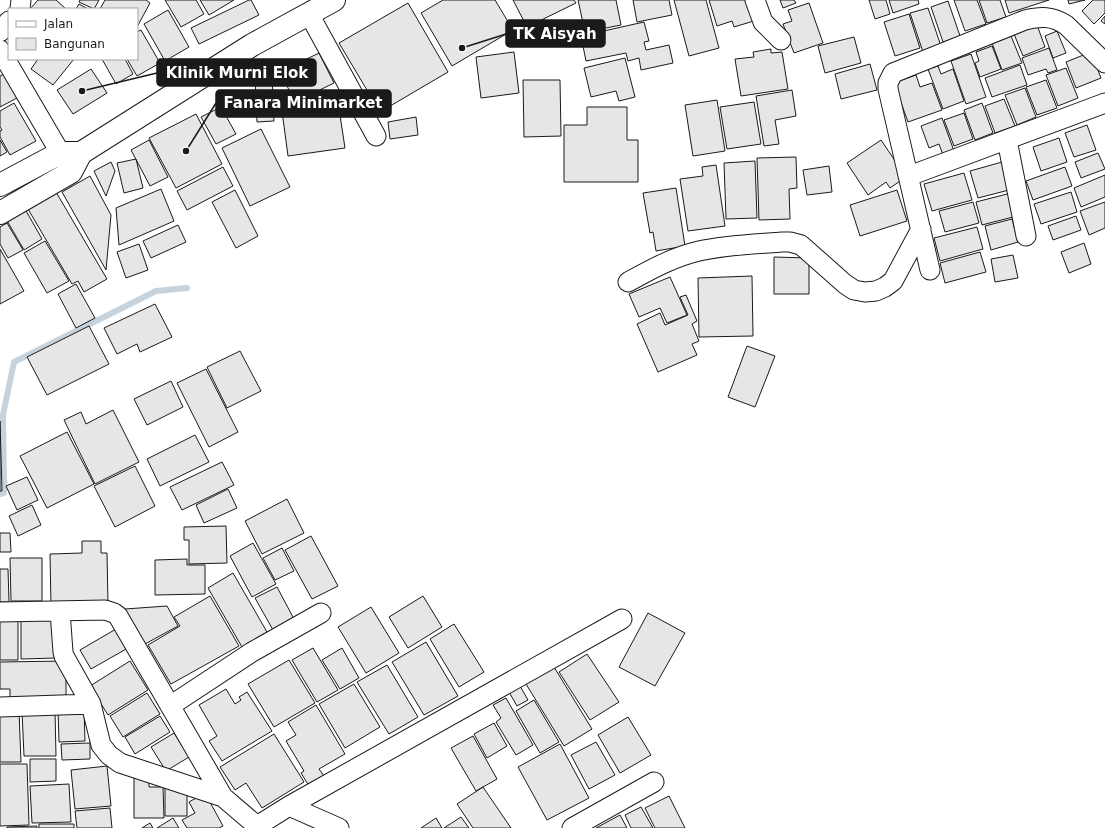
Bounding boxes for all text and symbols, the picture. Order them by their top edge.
legend [8,8,138,60]
text: Jalan [43,17,73,31]
callout: TK Aisyah [506,20,605,47]
text: TK Aisyah [513,25,597,43]
text: Bangunan [44,37,105,51]
callout: Klinik Murni Elok [157,59,316,86]
text: Klinik Murni Elok [166,64,309,82]
callout: Fanara Minimarket [216,90,391,117]
text: Fanara Minimarket [224,94,383,112]

